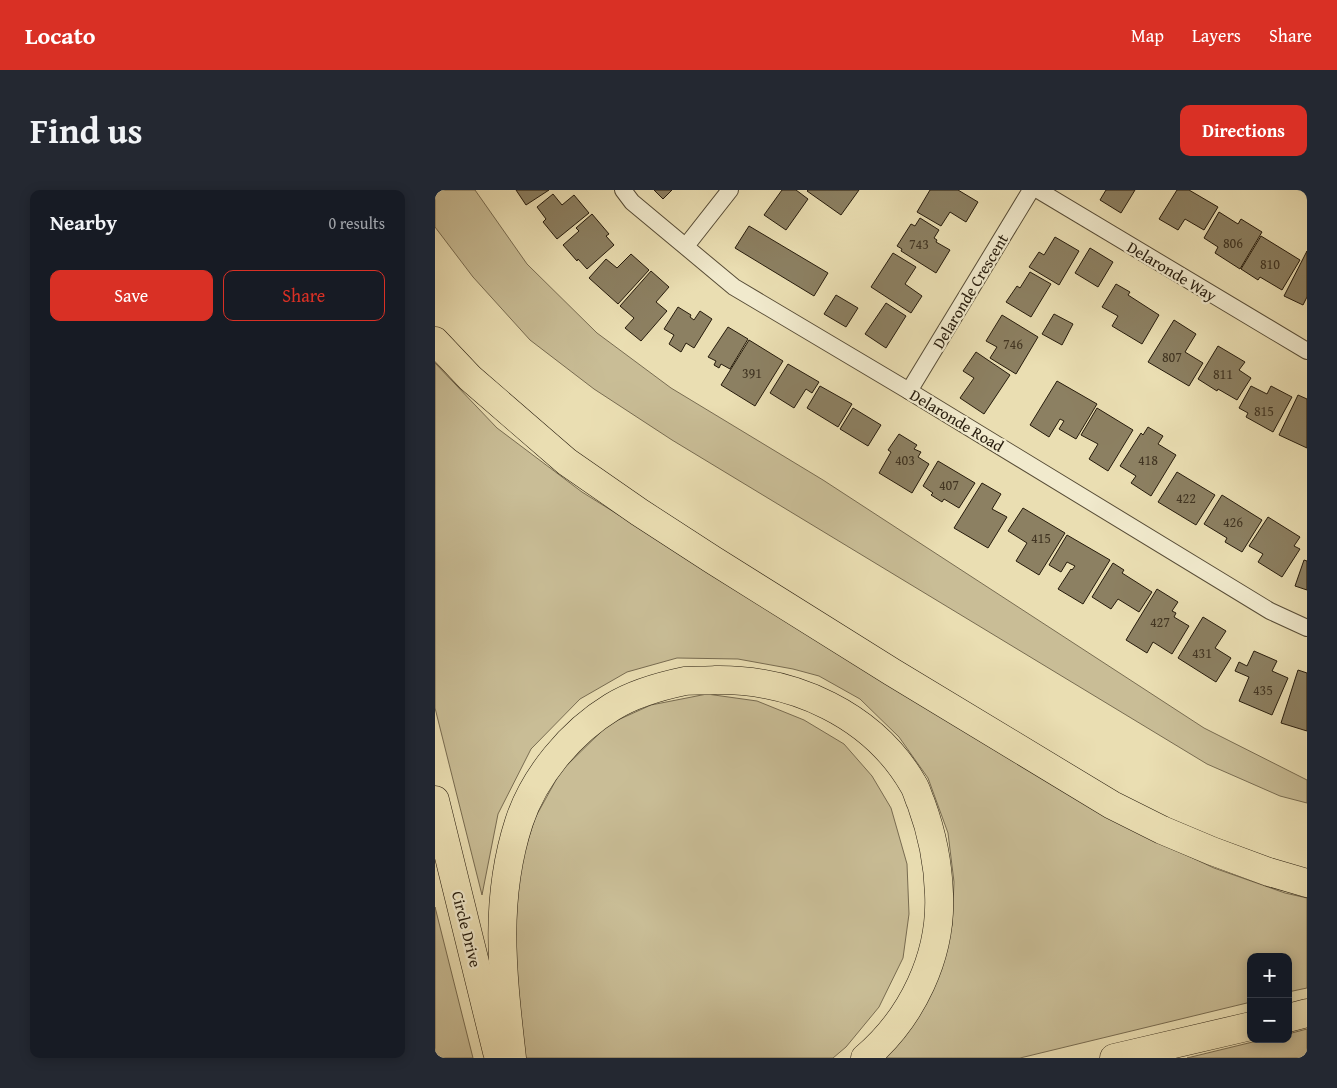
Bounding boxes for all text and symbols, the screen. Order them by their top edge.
text: Locato [25,18,96,53]
text: Map [1131,22,1164,49]
text: Layers [1192,22,1241,49]
text: Share [1269,22,1312,49]
text: Find us [30,105,143,156]
button: Directions [1180,105,1307,156]
text: Nearby [50,207,117,238]
text: 0 results [328,211,385,235]
street label: Delaronde Crescent [926,229,1014,353]
house number: 806 [1223,233,1243,253]
house number: 743 [909,234,929,254]
street label: Delaronde Way [1123,235,1221,307]
house number: 810 [1260,254,1280,274]
button: Save [50,270,213,321]
button: Share [223,270,385,321]
house number: 746 [1003,334,1023,354]
house number: 807 [1162,347,1182,367]
house number: 391 [742,363,762,383]
house number: 811 [1213,364,1233,384]
street label: Delaronde Road [905,382,1009,458]
house number: 815 [1254,401,1274,421]
house number: 403 [895,450,915,470]
house number: 418 [1138,450,1158,470]
house number: 407 [939,475,959,495]
house number: 422 [1176,488,1196,508]
house number: 426 [1223,512,1243,532]
house number: 415 [1031,528,1051,548]
house number: 427 [1150,612,1170,632]
house number: 431 [1192,643,1212,663]
house number: 435 [1253,680,1273,700]
street label: Circle Drive [446,888,488,970]
map controls [1247,953,1292,1043]
button: + [1247,953,1292,998]
button: − [1247,998,1292,1043]

